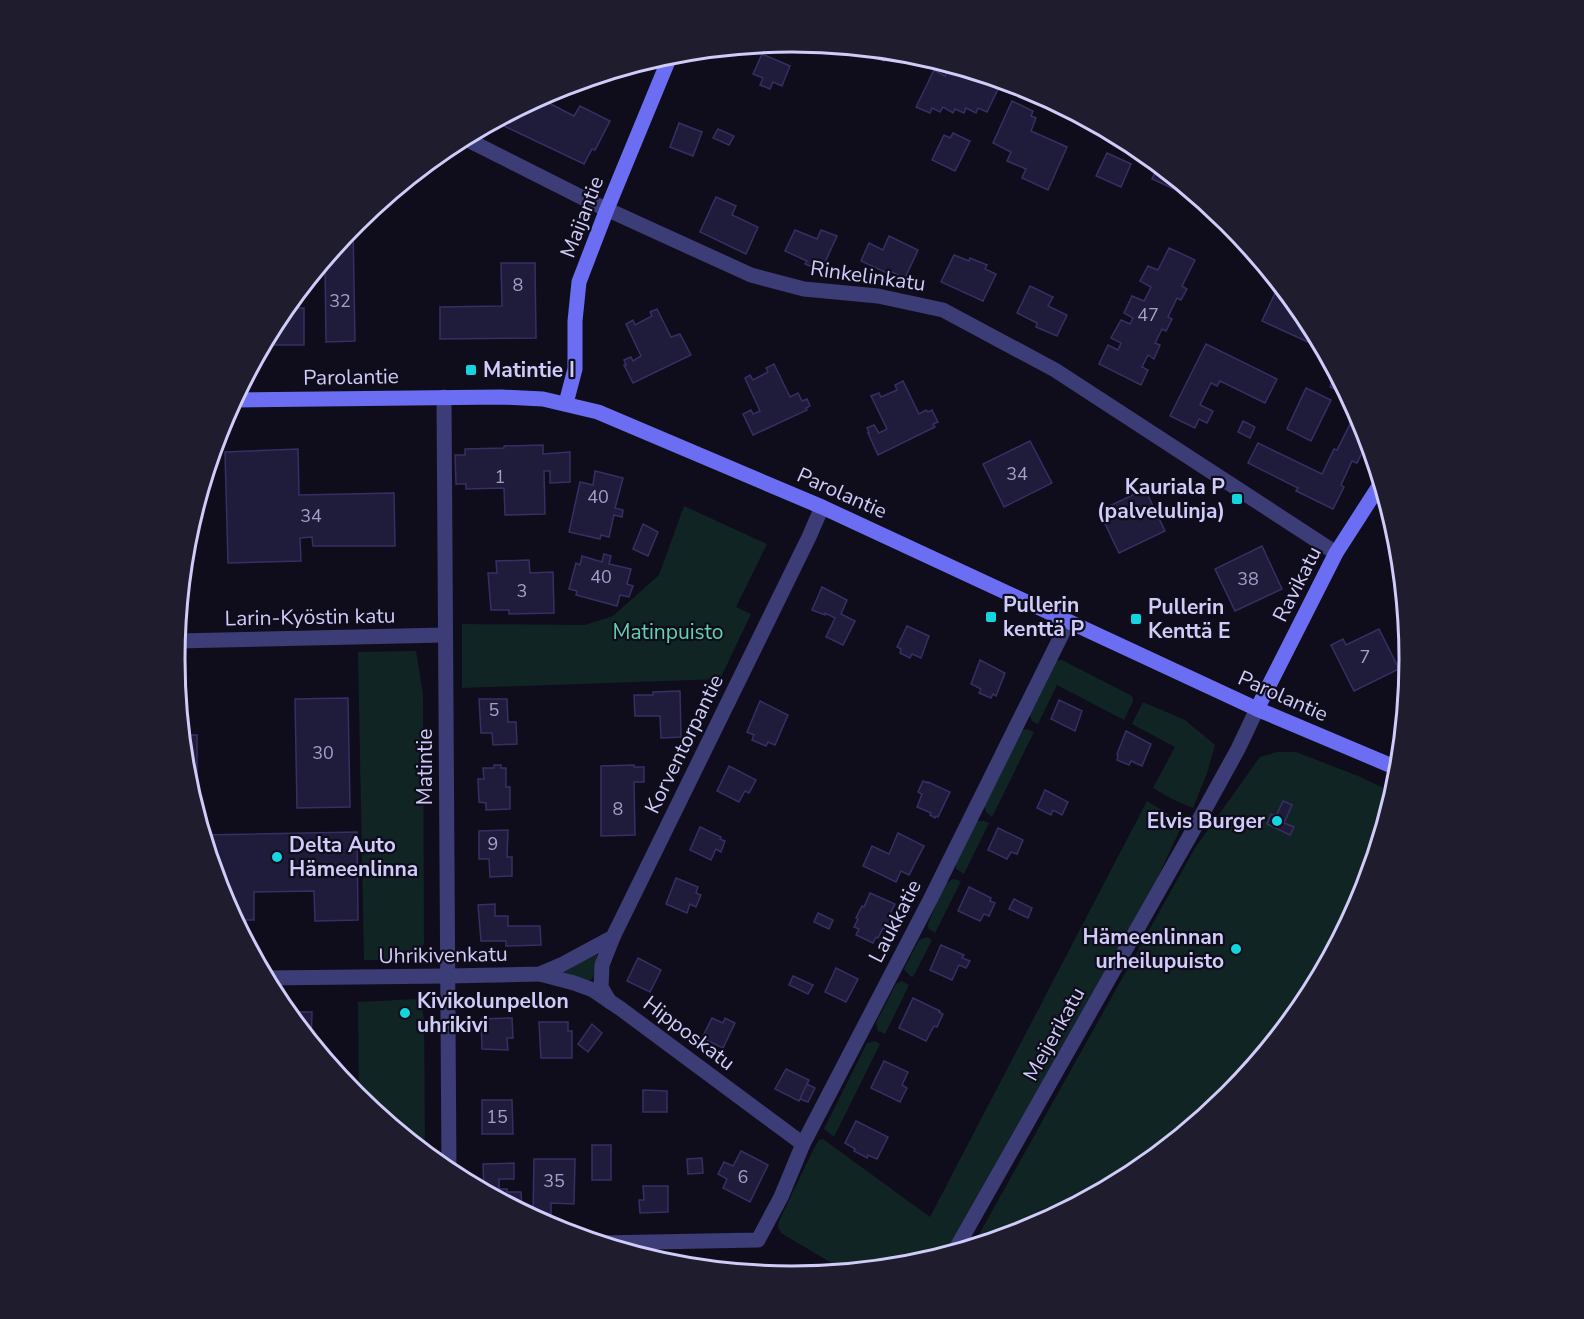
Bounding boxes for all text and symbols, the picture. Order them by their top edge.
street label: Maijantie [554,172,610,262]
street label: Rinkelinkatu [809,254,927,298]
house number: 8 [513,273,523,297]
house number: 32 [329,289,351,313]
house number: 47 [1137,303,1159,327]
place label: Matintie I [483,356,575,384]
street label: Parolantie [303,362,399,392]
marker: Matintie I [464,363,478,377]
street label: Parolantie [793,461,891,525]
house number: 34 [1006,462,1028,486]
house number: 1 [495,465,505,489]
place label: Kauriala P (palvelulinja) [1097,473,1225,525]
house number: 40 [587,485,609,509]
marker: Kauriala P (palvelulinja) [1230,492,1244,506]
house number: 34 [300,504,322,528]
street label: Ravikatu [1266,541,1328,627]
house number: 40 [590,565,612,589]
house number: 38 [1237,567,1259,591]
house number: 3 [517,579,527,603]
place label: Pullerin kenttä P [1003,591,1084,643]
place label: Pullerin Kenttä E [1148,593,1231,645]
street label: Larin-Kyöstin katu [224,602,396,632]
marker: Pullerin kenttä P [984,610,998,624]
marker: Pullerin Kenttä E [1129,612,1143,626]
park label: Matinpuisto [612,618,724,646]
house number: 7 [1360,645,1370,669]
street label: Parolantie [1234,664,1332,728]
street label: Korventorpantie [638,670,730,818]
house number: 5 [489,698,499,722]
street label: Matintie [411,729,439,805]
house number: 30 [312,741,334,765]
house number: 8 [613,797,623,821]
place label: Elvis Burger [1147,807,1266,835]
marker: Elvis Burger [1270,814,1284,828]
place label: Delta Auto Hämeenlinna [289,831,418,883]
house number: 9 [488,832,498,856]
marker: Delta Auto Hämeenlinna [270,850,284,864]
street label: Laukkatie [862,875,928,967]
place label: Hämeenlinnan urheilupuisto [1082,923,1224,975]
street label: Uhrikivenkatu [378,940,508,970]
marker: Hämeenlinnan urheilupuisto [1229,942,1243,956]
street label: Meijerikatu [1017,982,1091,1086]
place label: Kivikolunpellon uhrikivi [417,987,569,1039]
street label: Hipposkatu [638,989,740,1077]
marker: Kivikolunpellon uhrikivi [398,1006,412,1020]
house number: 15 [486,1105,508,1129]
house number: 6 [738,1165,748,1189]
house number: 35 [543,1169,565,1193]

